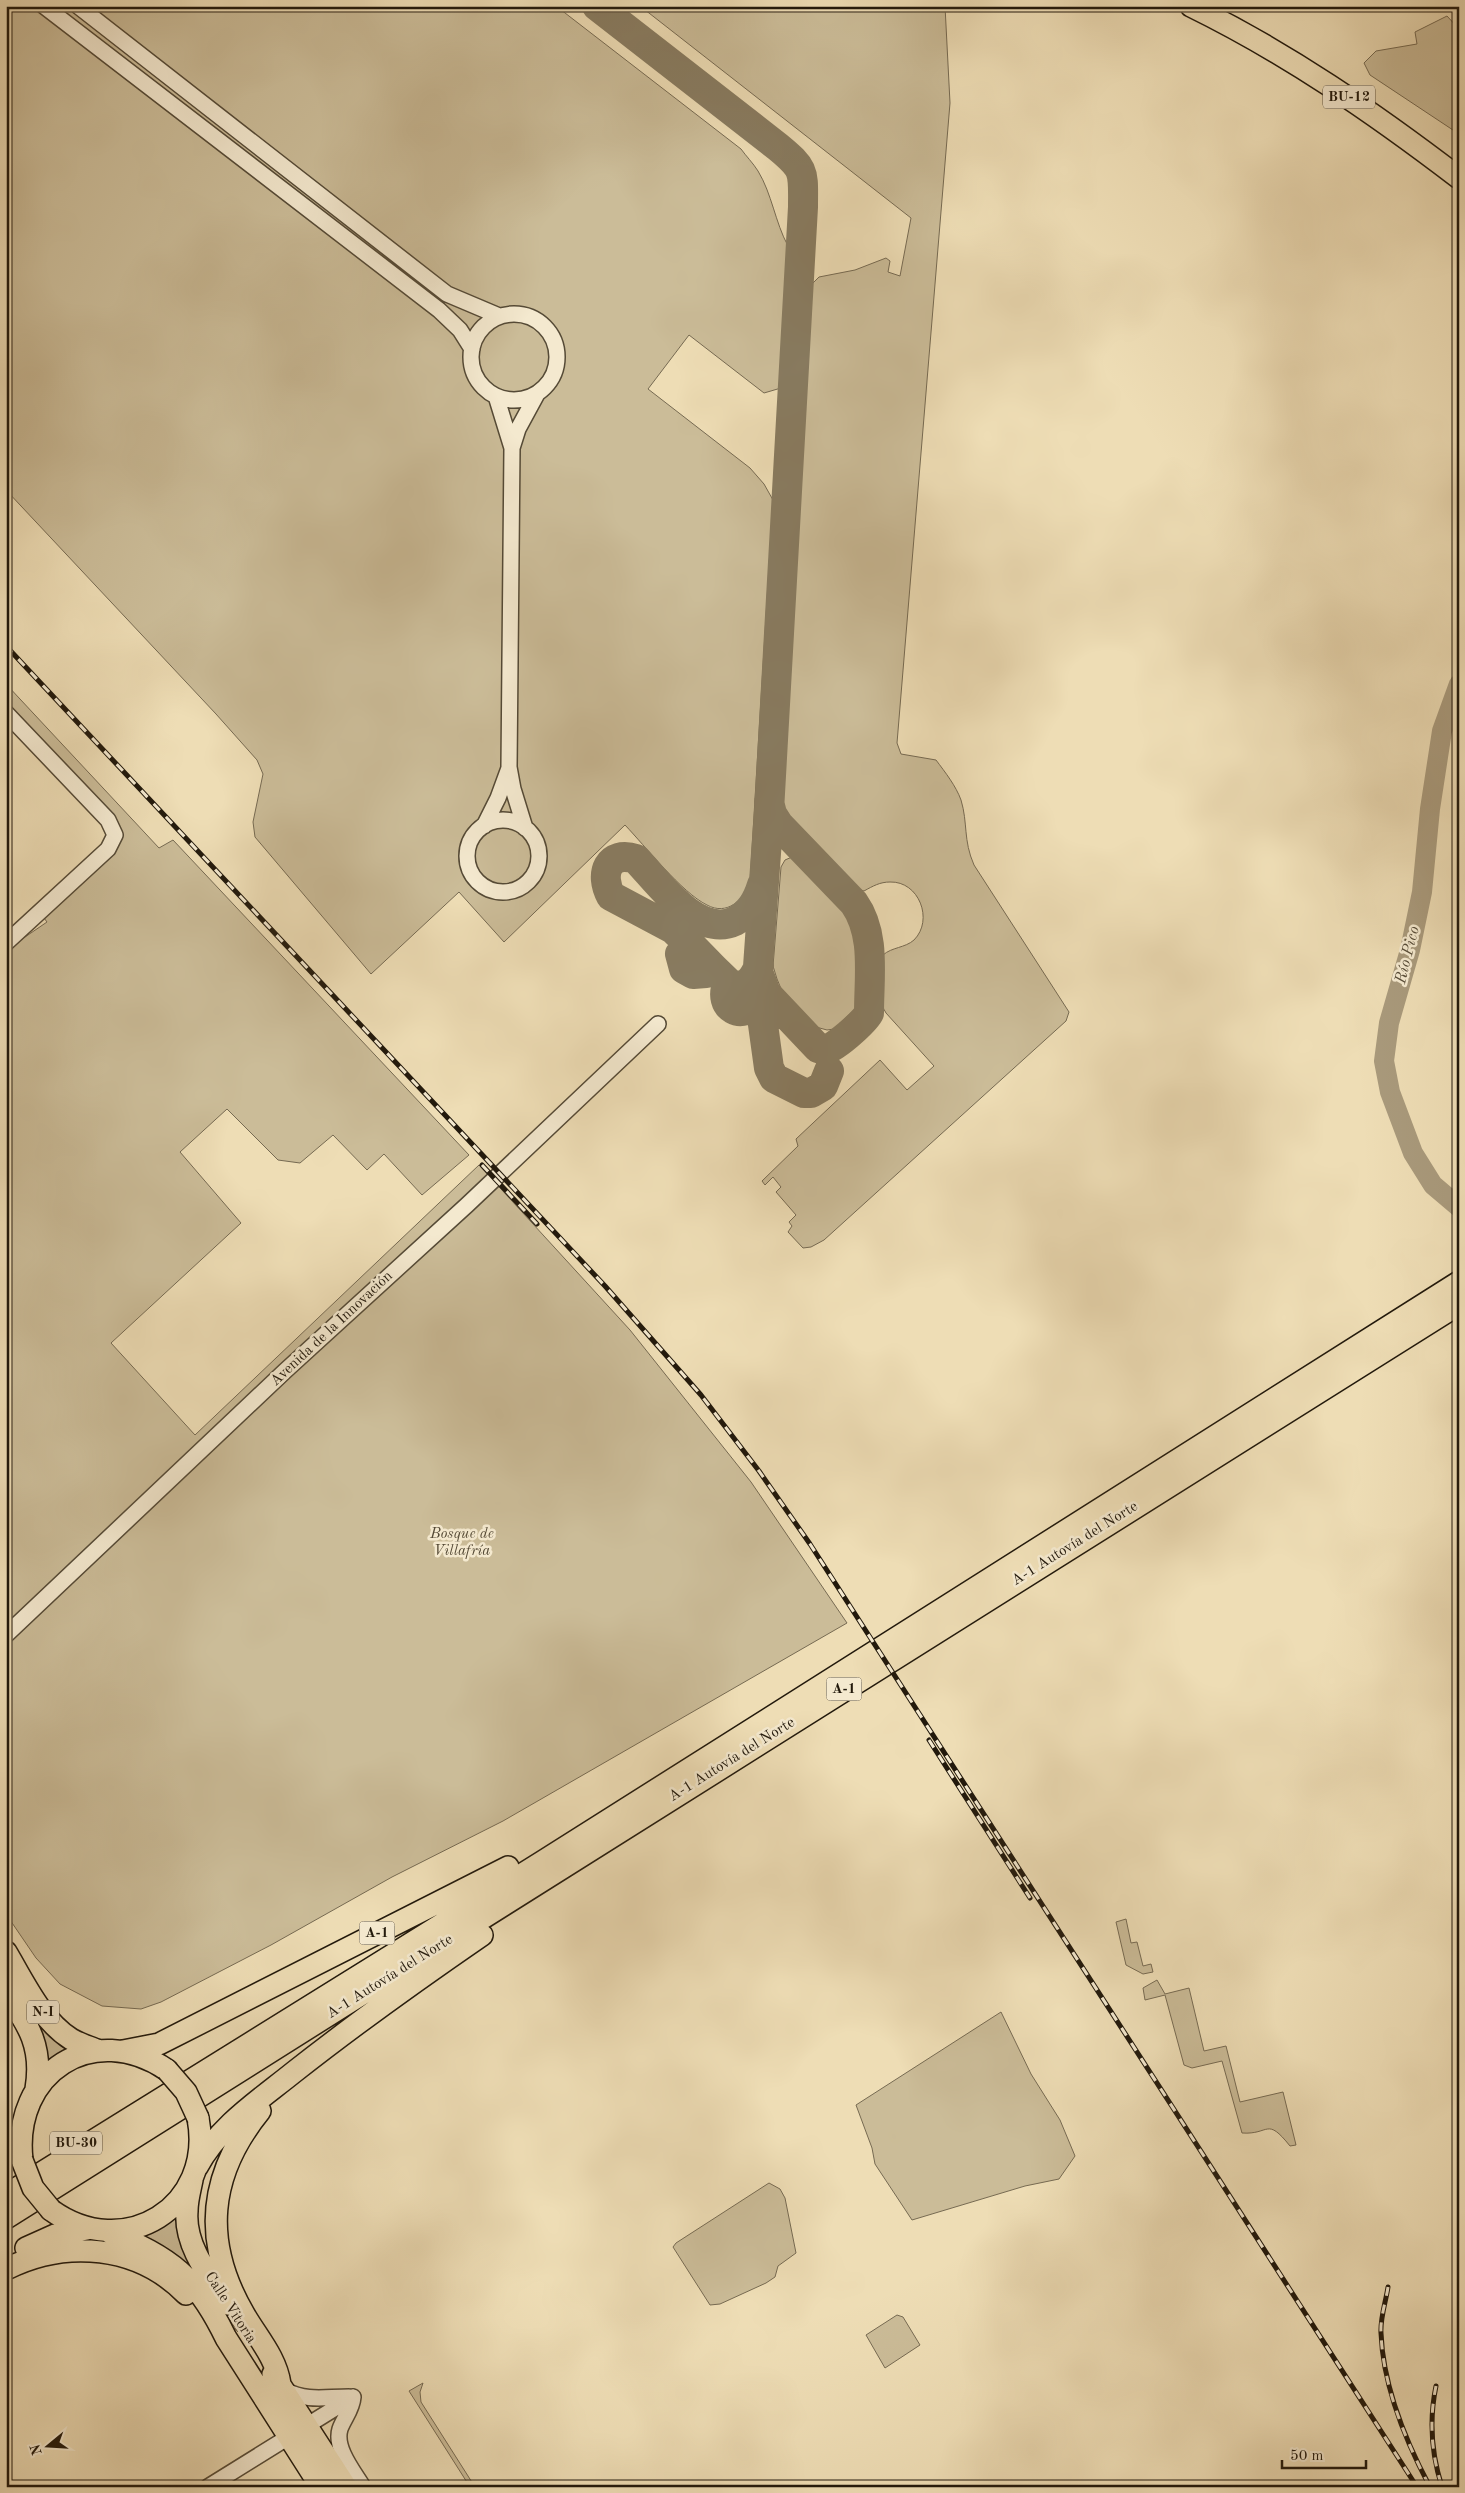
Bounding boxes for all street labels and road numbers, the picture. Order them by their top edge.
road number: BU-12 [1323,85,1375,108]
street label: Avenida de la Innovación [268,1269,396,1389]
street label: A-1 Autovía del Norte [1009,1499,1141,1589]
road number: A-1 [826,1678,862,1700]
street label: A-1 Autovía del Norte [666,1715,798,1805]
road number: A-1 [360,1922,394,1945]
street label: A-1 Autovía del Norte [324,1932,456,2022]
road number: N-I [27,2000,59,2024]
road number: BU-30 [50,2132,102,2154]
street label: Calle Vitoria [201,2270,259,2347]

